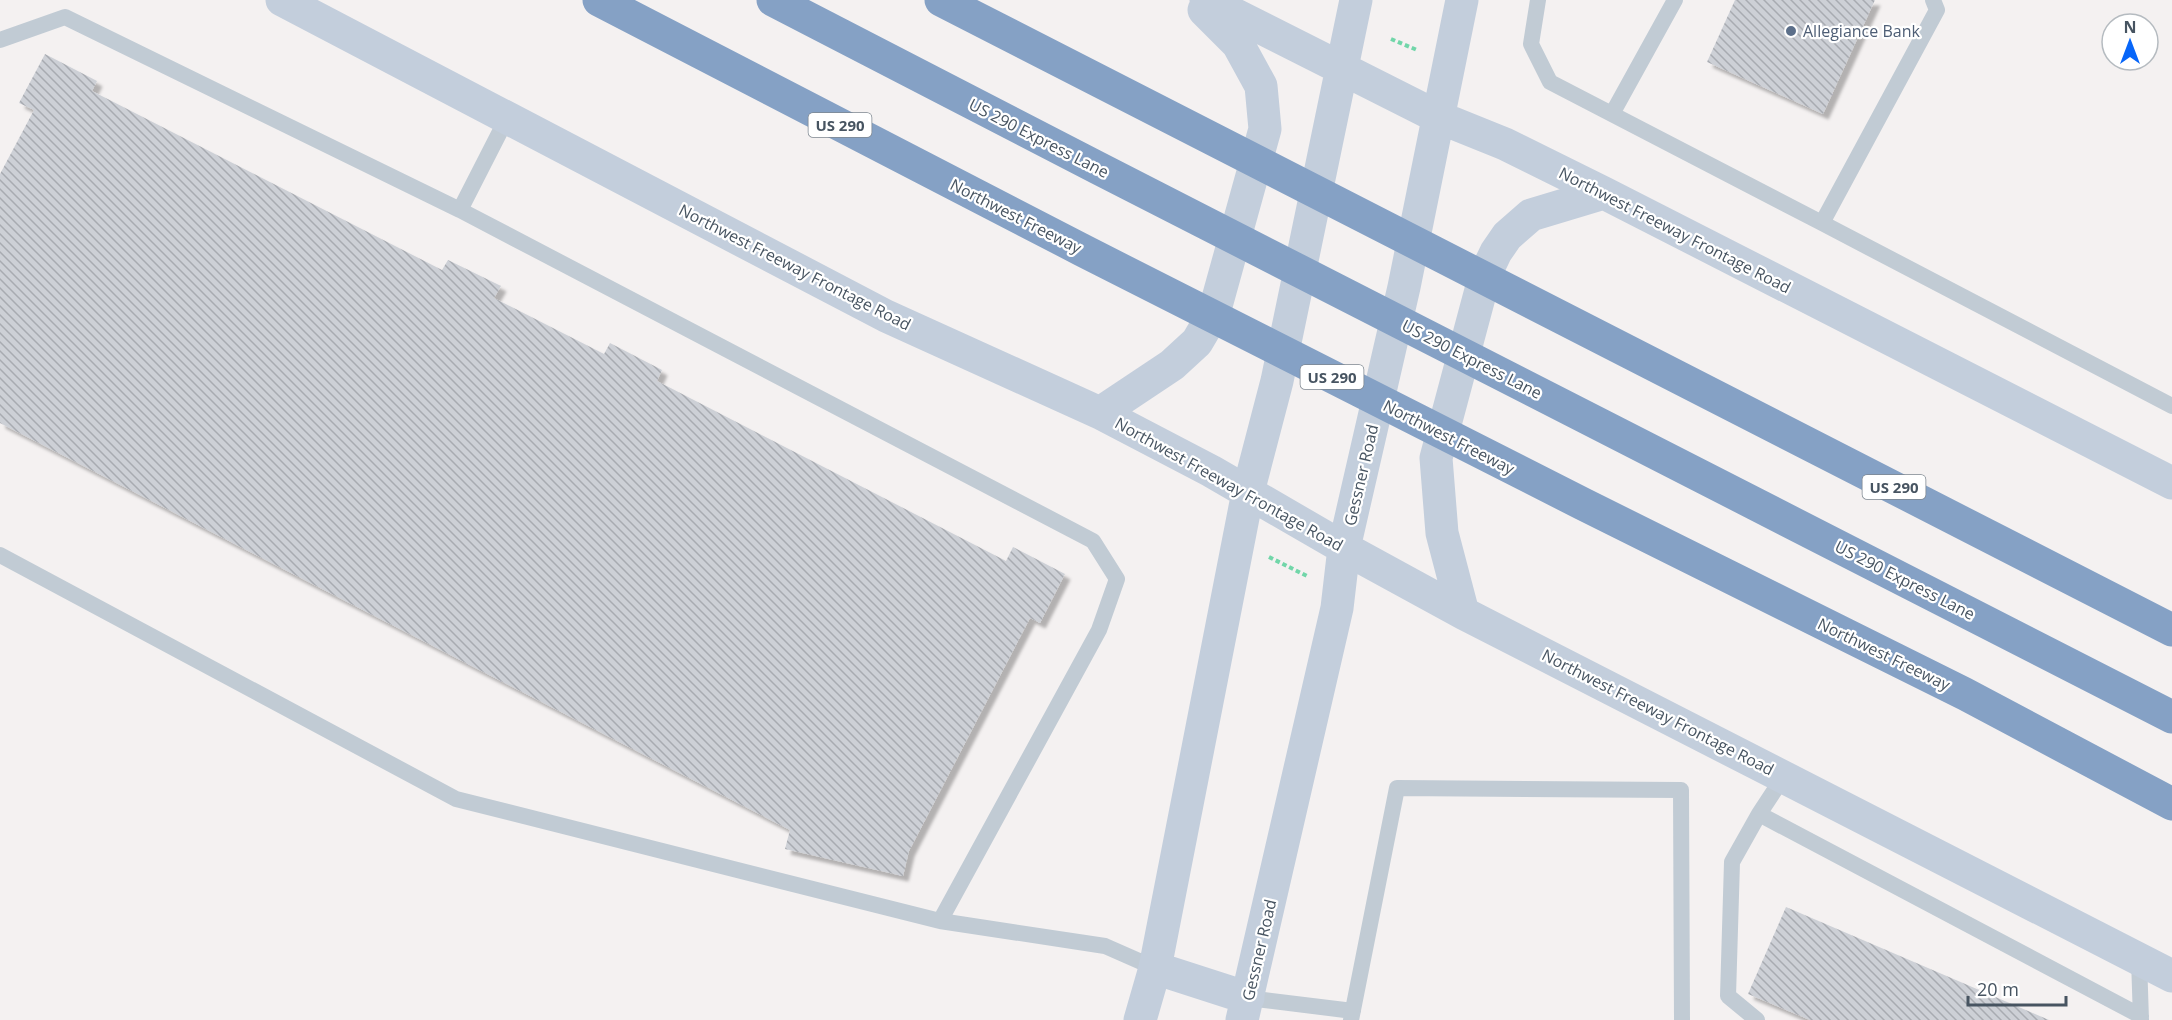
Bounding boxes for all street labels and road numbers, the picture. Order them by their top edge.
street label: US 290 Express Lane [965,93,1113,183]
road number: US 290 [808,113,872,137]
street label: Northwest Freeway Frontage Road [1555,162,1795,298]
street label: Northwest Freeway [947,173,1086,259]
street label: Northwest Freeway Frontage Road [675,199,915,335]
street label: US 290 Express Lane [1398,314,1546,404]
road number: US 290 [1300,365,1364,389]
street label: Northwest Freeway [1380,394,1519,480]
street label: Northwest Freeway Frontage Road [1111,412,1347,556]
street label: Gessner Road [1339,422,1383,528]
road number: US 290 [1862,475,1926,499]
street label: US 290 Express Lane [1831,535,1979,625]
street label: Northwest Freeway [1814,612,1955,696]
street label: Northwest Freeway Frontage Road [1538,644,1778,780]
street label: Gessner Road [1237,897,1281,1003]

